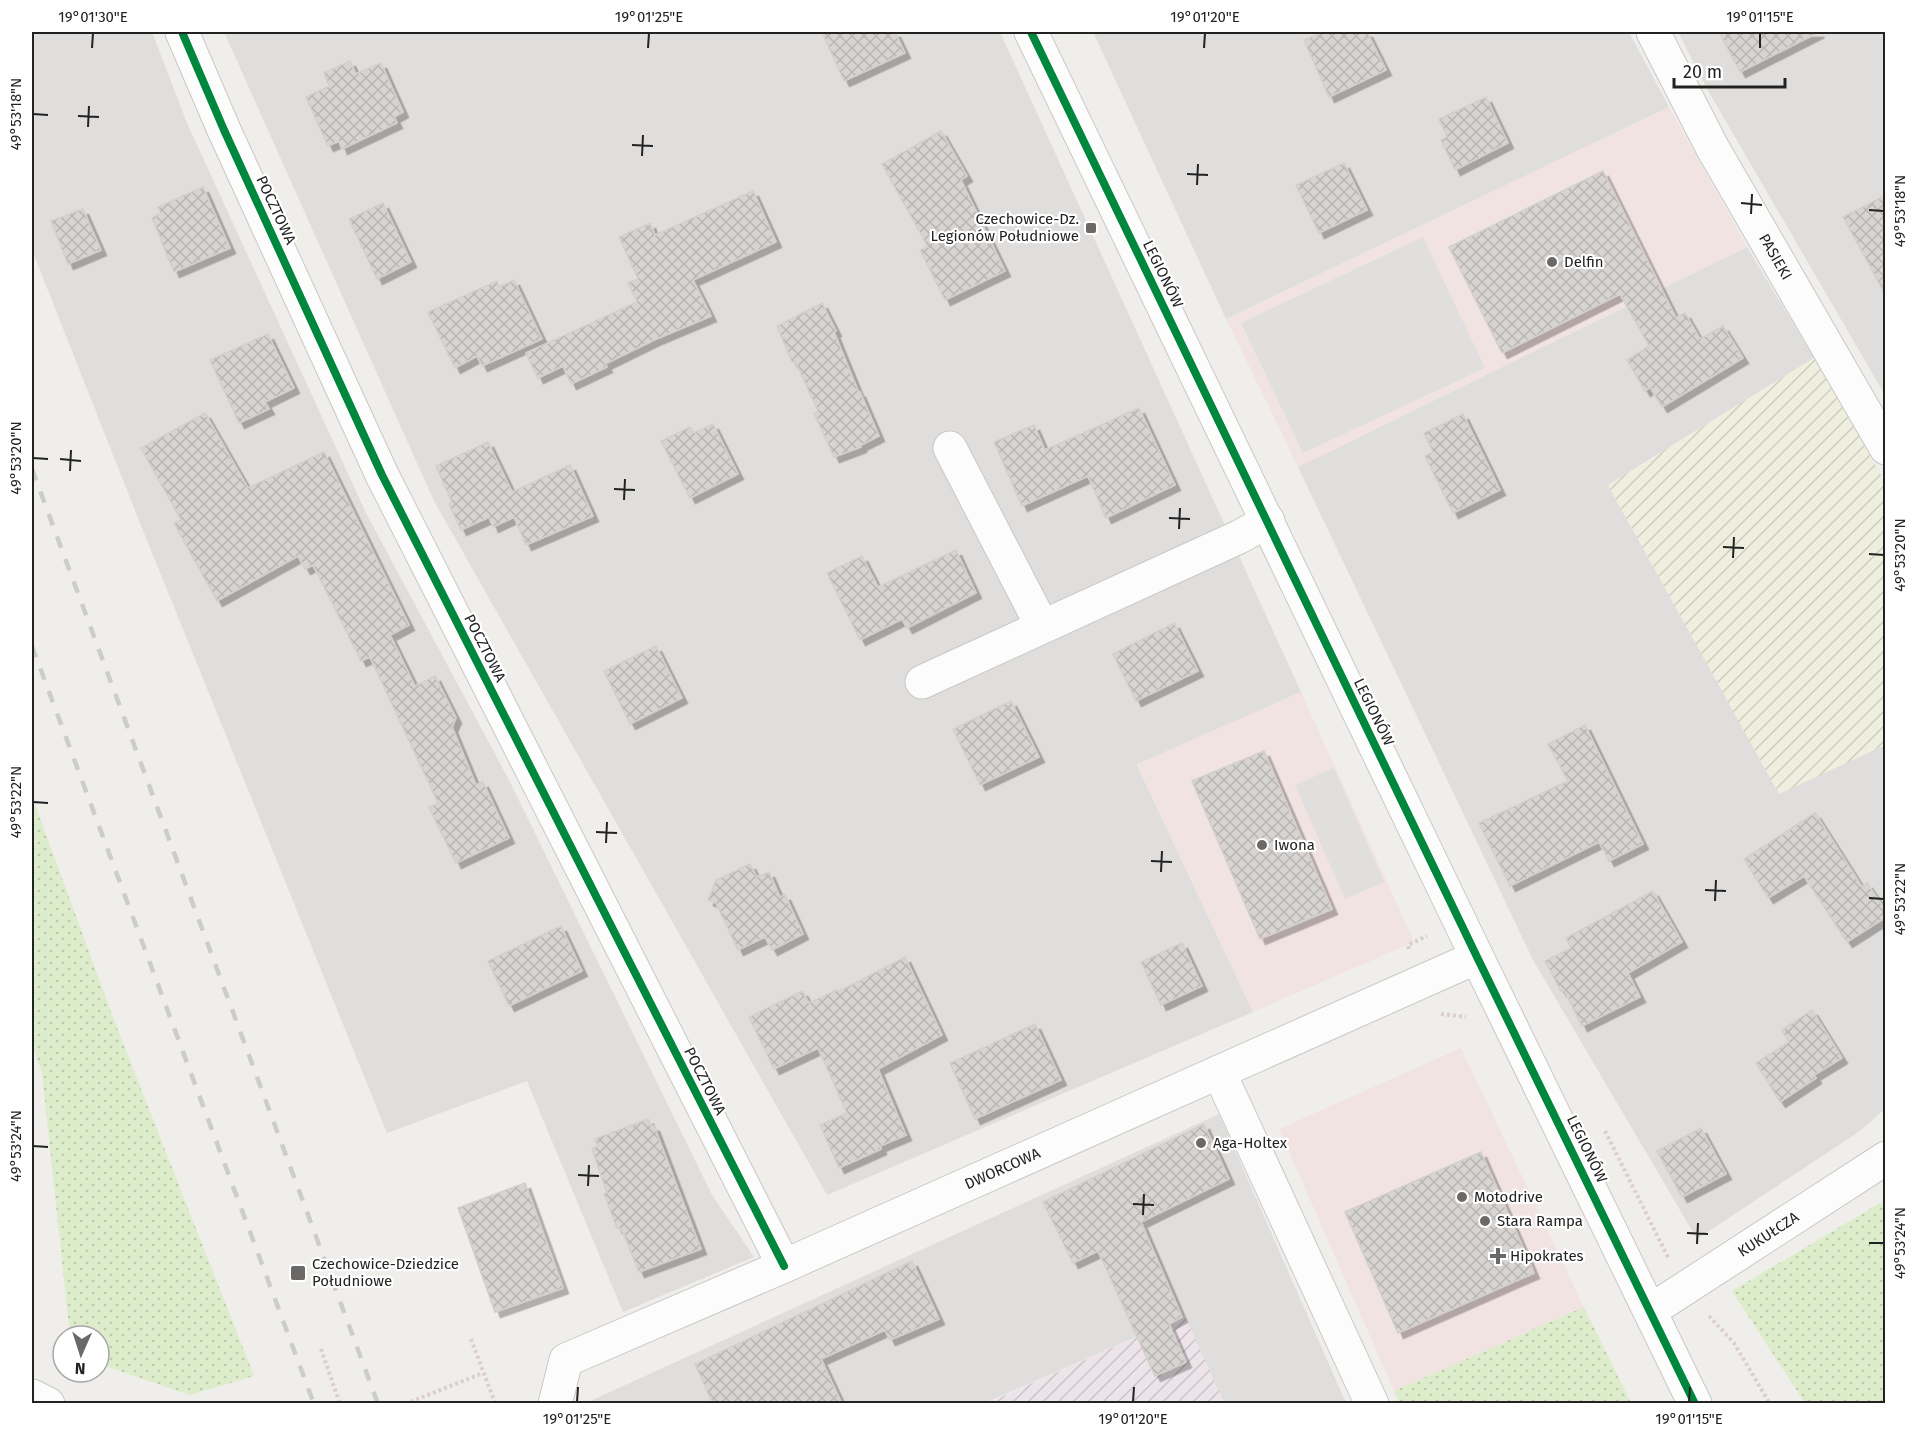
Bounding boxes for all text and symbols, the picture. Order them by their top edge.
text: 19°01'30"E [58,8,128,26]
text: 19°01'25"E [615,8,683,26]
text: 19°01'20"E [1170,8,1240,26]
text: 19°01'15"E [1726,8,1794,26]
scale bar [1674,51,1785,89]
text: 20 m [1683,61,1722,83]
text: 49°53'18"N [7,78,25,150]
street label: POCZTOWA [252,173,300,248]
text: 49°53'18"N [1891,175,1909,247]
place label: Czechowice-Dz. Legionów Południowe [931,210,1079,245]
marker: Czechowice-Dz. Legionów Południowe [1084,221,1098,235]
street label: PASIEKI [1755,230,1796,283]
street label: LEGIONÓW [1139,237,1187,311]
place label: Delfin [1564,253,1604,271]
marker: Delfin [1545,255,1559,269]
text: 49°53'20"N [7,421,25,495]
text: 49°53'20"N [1891,518,1909,592]
street label: POCZTOWA [460,611,510,685]
street label: LEGIONÓW [1350,675,1398,749]
text: 49°53'22"N [7,766,25,838]
place label: Iwona [1274,836,1315,854]
marker: Iwona [1255,838,1269,852]
text: 49°53'22"N [1891,863,1909,935]
street label: POCZTOWA [680,1044,730,1118]
text: 49°53'24"N [7,1110,25,1182]
street label: LEGIONÓW [1563,1112,1611,1186]
place label: Aga-Holtex [1213,1134,1288,1152]
marker: Aga-Holtex [1194,1136,1208,1150]
street label: DWORCOWA [962,1144,1043,1193]
place label: Motodrive [1474,1188,1543,1206]
marker: Motodrive [1455,1190,1469,1204]
text: 49°53'24"N [1891,1207,1909,1279]
street label: KUKUŁCZA [1734,1208,1803,1261]
place label: Stara Rampa [1497,1212,1583,1230]
marker: Stara Rampa [1478,1214,1492,1228]
place label: Hipokrates [1510,1247,1584,1265]
marker: Hipokrates [1491,1249,1505,1263]
place label: Czechowice-Dziedzice Południowe [312,1255,459,1290]
marker: Czechowice-Dziedzice Południowe [289,1264,307,1282]
north arrow [51,1324,111,1384]
text: N [74,1359,86,1378]
text: 19°01'25"E [543,1410,611,1428]
text: 19°01'20"E [1098,1410,1168,1428]
text: 19°01'15"E [1655,1410,1723,1428]

